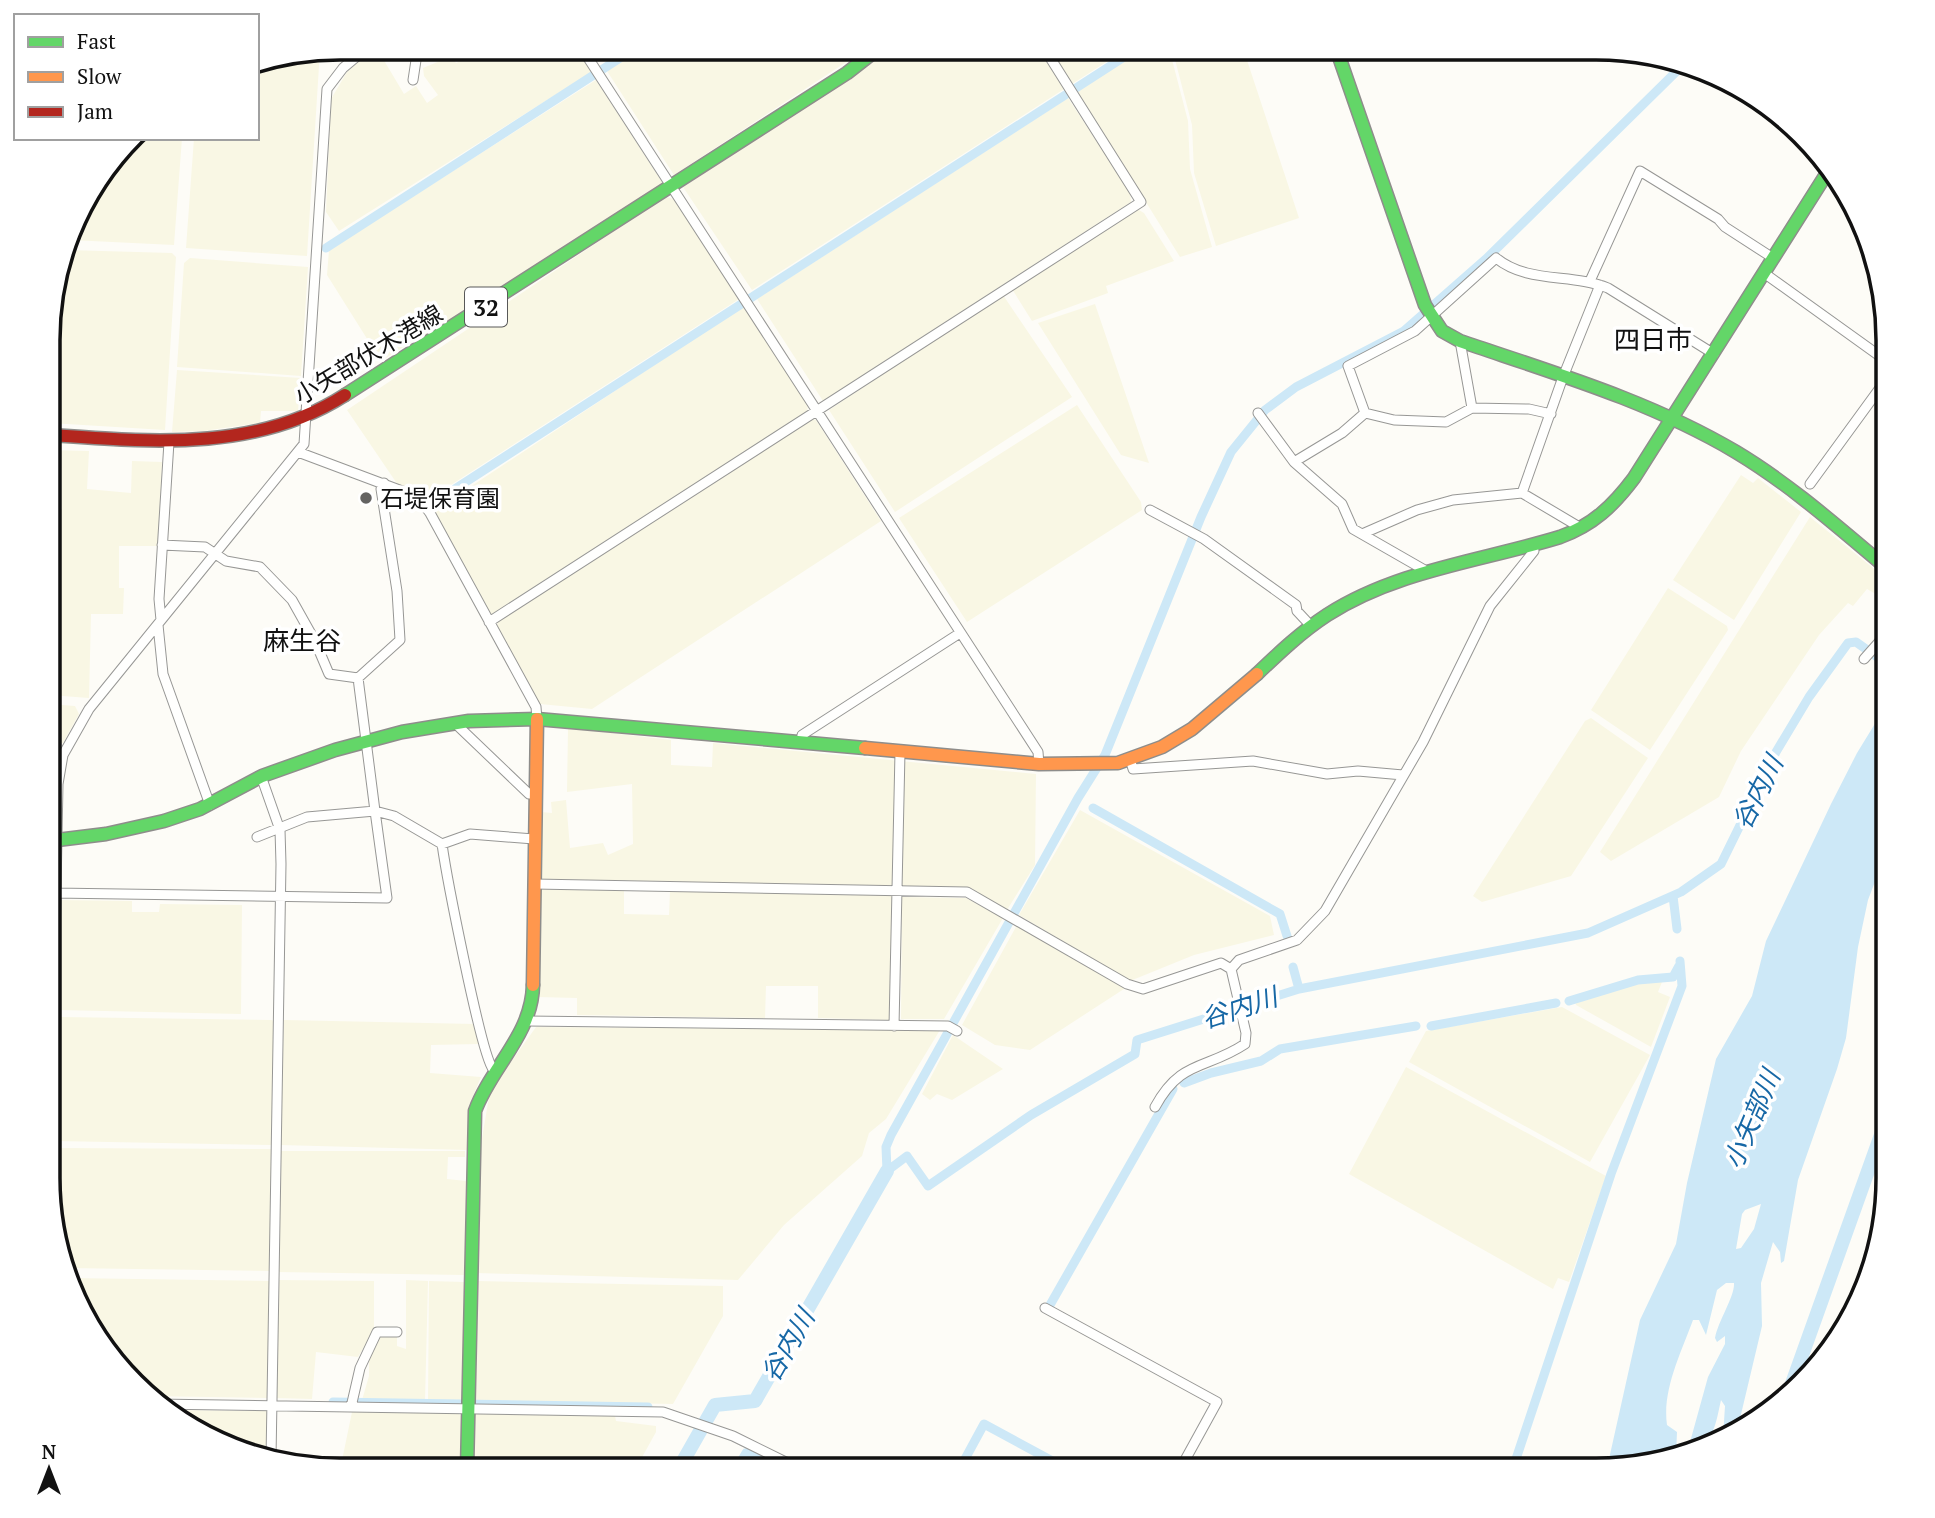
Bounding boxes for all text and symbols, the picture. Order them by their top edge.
legend [14,14,259,140]
text: Fast [77,27,116,55]
text: Slow [77,62,122,90]
text: Jam [77,97,113,125]
road number: 32 [465,288,507,326]
street label: 小矢部伏木港線 [288,297,448,411]
district label: 四日市 [1614,322,1692,356]
place label: 石堤保育園 [380,482,500,514]
marker: 石堤保育園 [358,490,374,506]
district label: 麻生谷 [263,623,341,657]
water label: 谷内川 [1724,747,1791,834]
water label: 谷内川 [1197,978,1284,1035]
water label: 小矢部川 [1715,1062,1788,1174]
water label: 谷内川 [753,1300,823,1387]
north arrow [14,1434,84,1504]
text: N [42,1439,57,1464]

